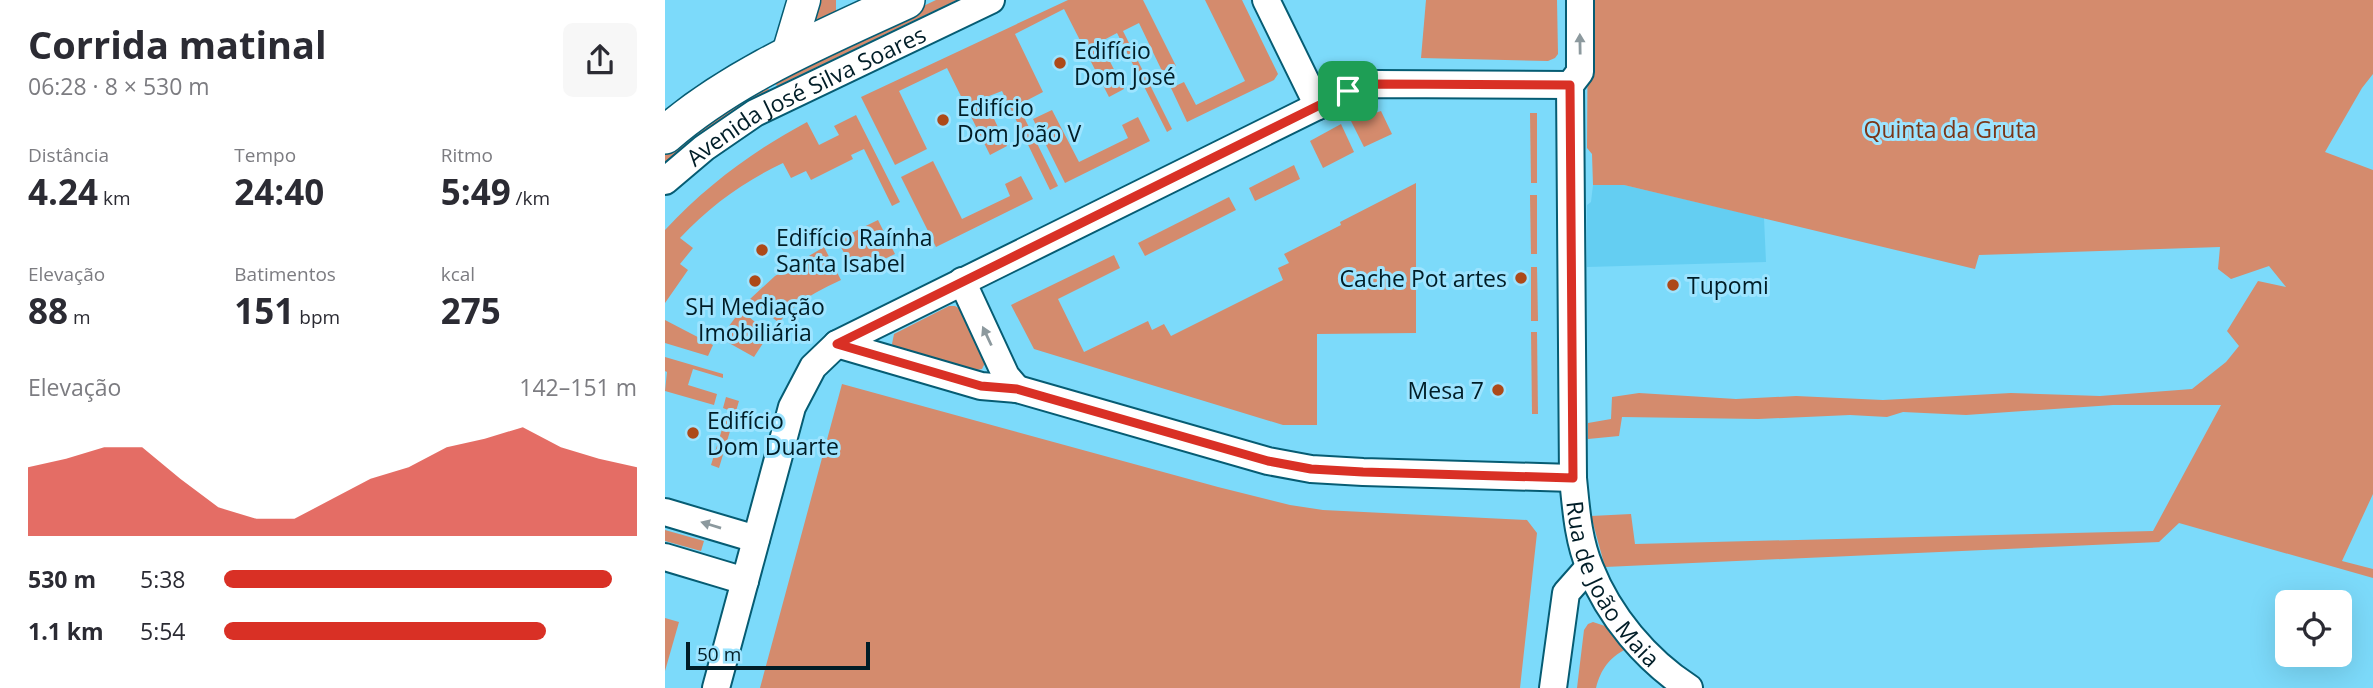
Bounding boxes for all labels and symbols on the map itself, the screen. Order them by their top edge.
street label: Avenida José Silva Soares [679,18,931,173]
one-way arrow [1574,33,1586,55]
place label: Edifício Dom José [1074,34,1176,92]
marker: Edifício Dom José [1052,55,1068,71]
pin [1318,61,1378,121]
place label: Edifício Dom João V [957,91,1081,149]
marker: Edifício Dom João V [935,112,951,128]
park label: Quinta da Gruta [1864,113,2036,145]
place label: Edifício Raínha Santa Isabel [776,221,933,279]
marker: Edifício Raínha Santa Isabel [754,242,770,258]
place label: Cache Pot artes [1340,262,1507,294]
place label: Tupomi [1687,269,1769,301]
marker: Cache Pot artes [1513,270,1529,286]
marker: SH Mediação Imobiliária [747,273,763,289]
marker: Tupomi [1665,277,1681,293]
place label: SH Mediação Imobiliária [685,290,825,348]
one-way arrow [982,326,993,346]
place label: Mesa 7 [1408,374,1484,406]
marker: Mesa 7 [1490,382,1506,398]
place label: Edifício Dom Duarte [707,404,839,462]
marker: Edifício Dom Duarte [685,425,701,441]
street label: Rua de João Maia [1559,499,1667,674]
one-way arrow [700,520,721,530]
scale bar [686,639,870,671]

